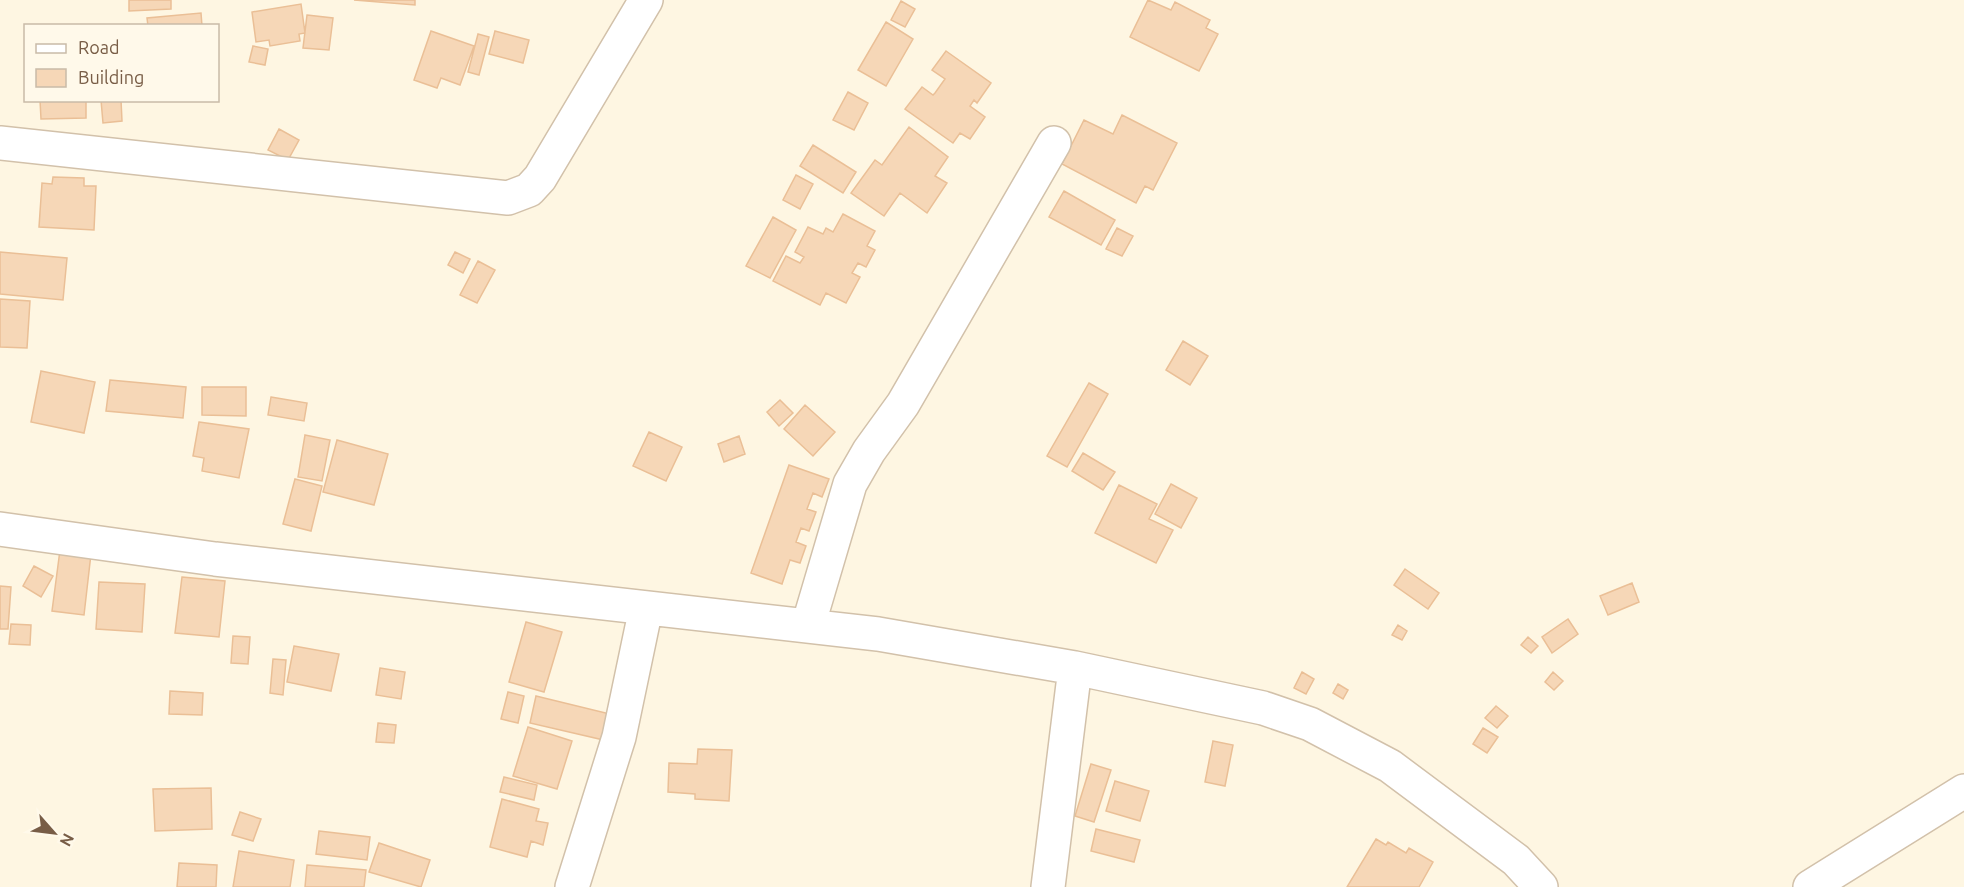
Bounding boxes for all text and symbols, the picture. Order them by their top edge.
legend [24,24,219,102]
text: Road [78,37,120,57]
text: Building [78,67,144,87]
north arrow [24,803,84,863]
text: N [56,831,78,850]

